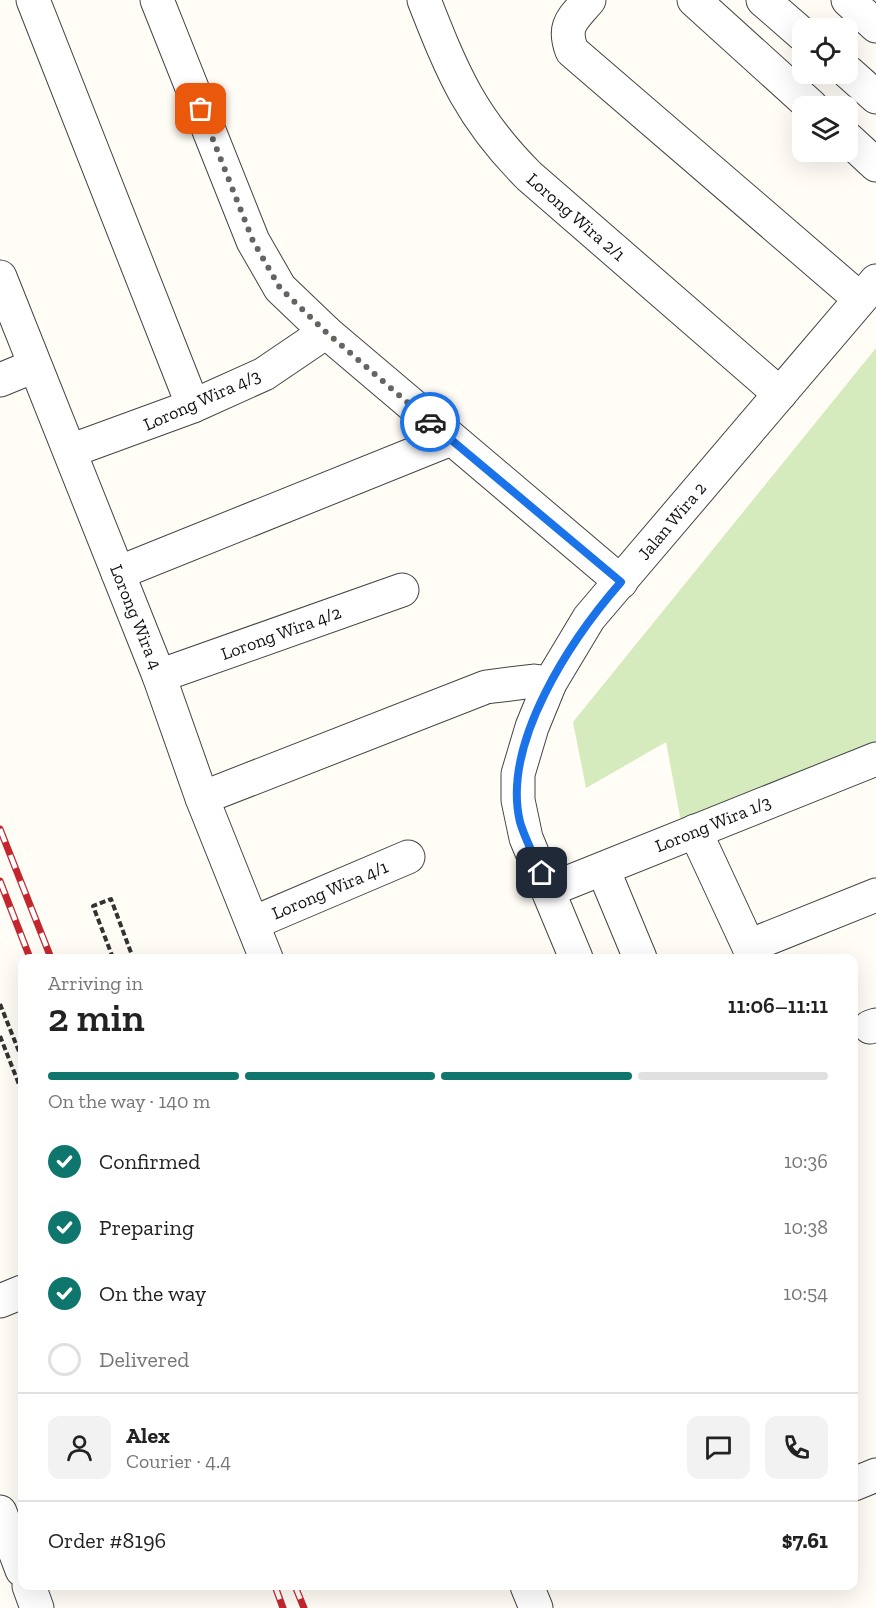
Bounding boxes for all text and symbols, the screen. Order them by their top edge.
map controls [792,18,858,162]
button: locate [792,18,858,84]
pin [175,83,226,134]
icon: bag [184,92,217,125]
button: layers [792,96,858,162]
street label: Lorong Wira 2/1 [522,168,630,266]
street label: Lorong Wira 4/3 [140,364,264,436]
courier [400,392,460,452]
icon: car [414,406,447,439]
street label: Jalan Wira 2 [633,478,711,564]
street label: Lorong Wira 4 [105,561,167,673]
street label: Lorong Wira 4/2 [218,601,344,665]
street label: Lorong Wira 1/3 [652,791,774,857]
pin [516,847,567,898]
street label: Lorong Wira 4/1 [269,856,391,924]
icon: home [525,856,558,889]
text: Arriving in [48,971,143,995]
text: 11:06–11:11 [728,992,828,1019]
text: 2 min [48,994,145,1041]
text: On the way · 140 m [48,1089,210,1113]
icon: check [48,1145,81,1178]
text: Confirmed [99,1148,200,1175]
text: 10:36 [784,1149,828,1173]
icon: check [48,1211,81,1244]
text: Preparing [99,1214,194,1241]
text: 10:38 [784,1215,828,1239]
icon: check [48,1277,81,1310]
text: On the way [99,1280,206,1307]
text: 10:54 [783,1281,828,1305]
text: Delivered [99,1346,189,1373]
button: person [48,1416,111,1479]
button: chat [687,1416,750,1479]
button: phone [765,1416,828,1479]
text: Alex [126,1422,170,1449]
text: Courier · 4.4 [126,1449,231,1473]
text: Order #8196 [48,1527,166,1554]
text: $7.61 [782,1527,828,1554]

